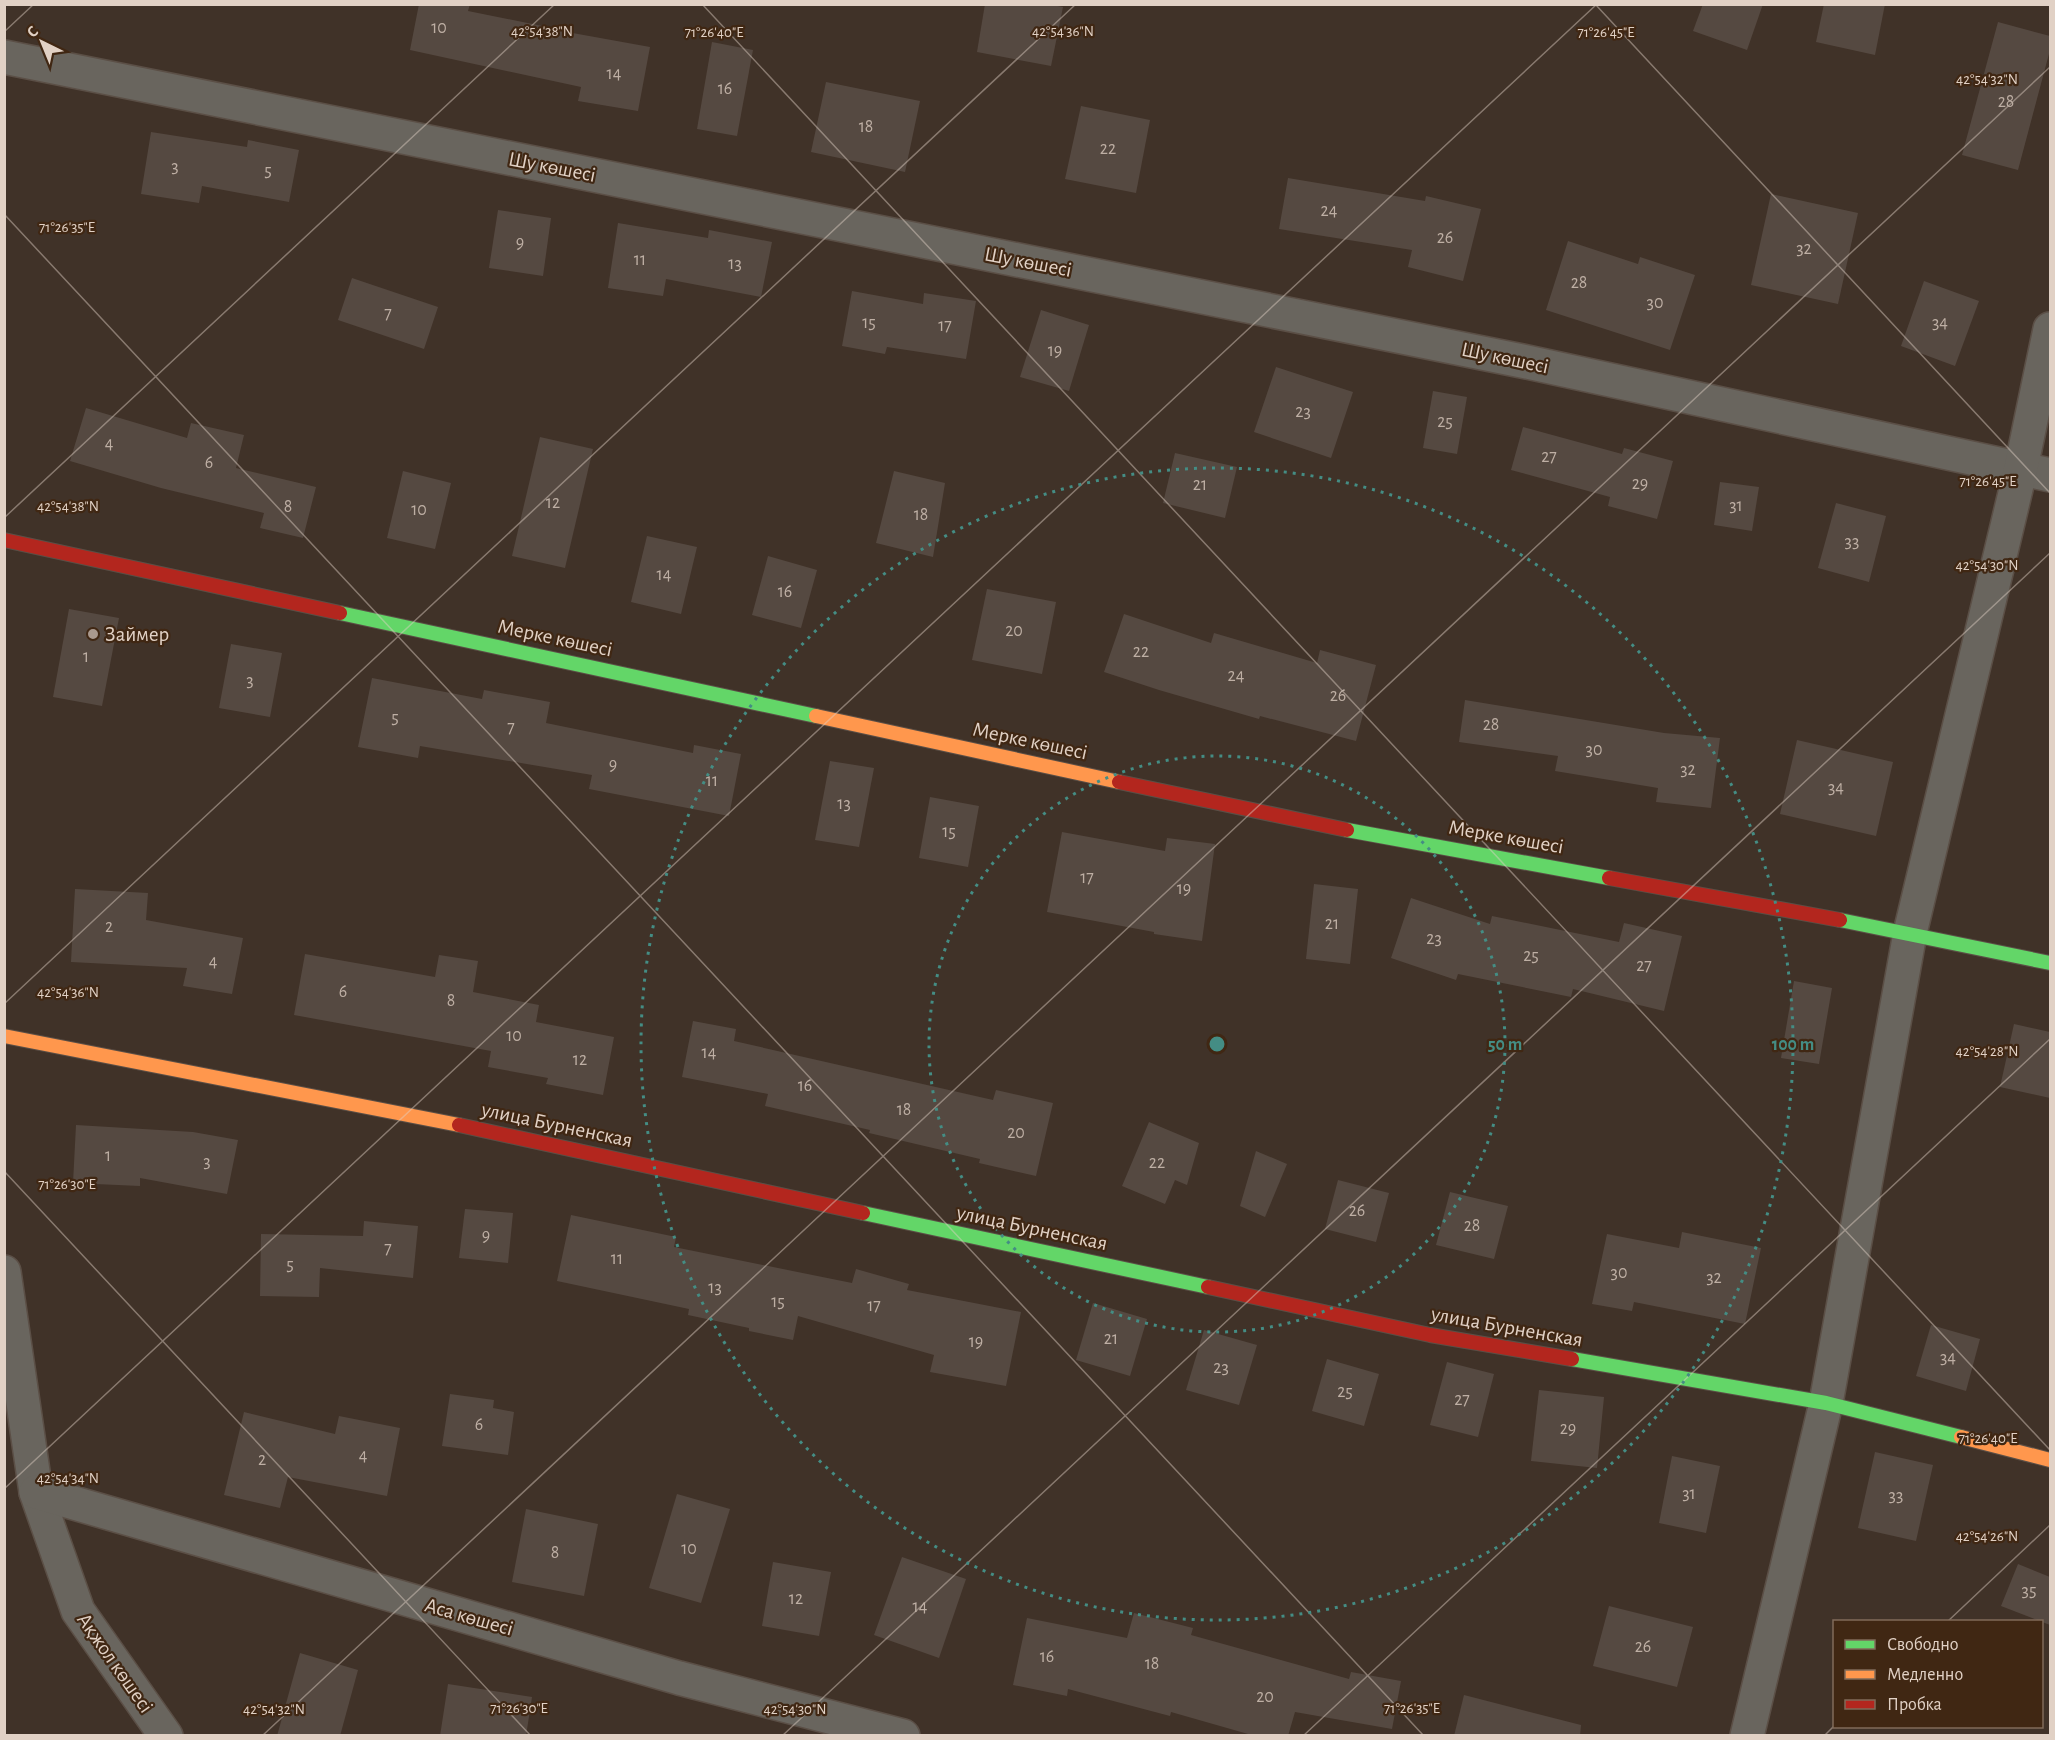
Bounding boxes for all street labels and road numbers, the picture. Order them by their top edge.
street label: Шу көшесі [506,148,598,186]
street label: Шу көшесі [982,243,1074,281]
street label: Шу көшесі [1459,339,1551,377]
street label: Мерке көшесі [496,616,614,660]
street label: Мерке көшесі [971,719,1089,763]
street label: Мерке көшесі [1447,817,1565,857]
street label: улица Бурненская [479,1099,634,1151]
street label: улица Бурненская [954,1202,1109,1254]
street label: улица Бурненская [1429,1303,1584,1351]
street label: Аса көшесі [423,1594,515,1640]
street label: Ақжол көшесі [73,1609,157,1717]

